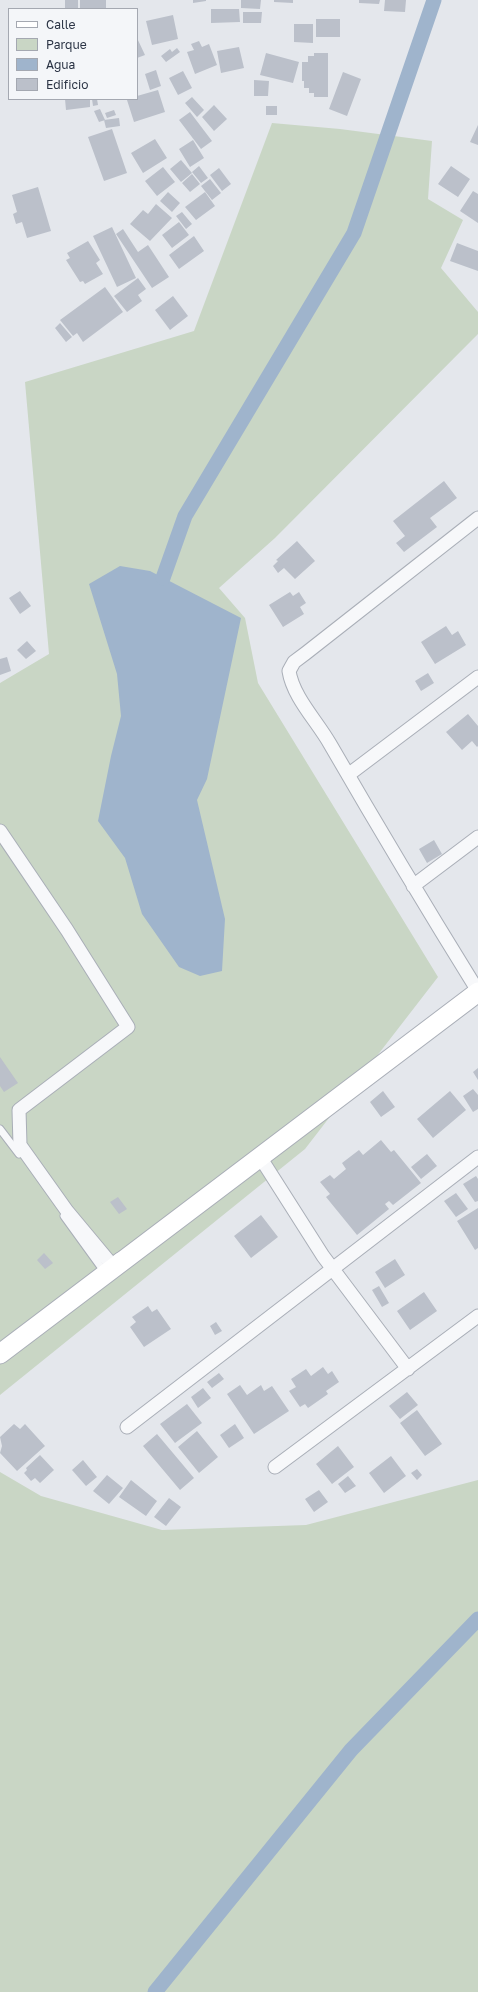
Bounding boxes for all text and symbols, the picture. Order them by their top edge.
legend [8,8,138,100]
text: Calle [46,17,75,32]
text: Parque [46,37,87,52]
text: Agua [46,57,75,72]
text: Edificio [46,77,88,92]

